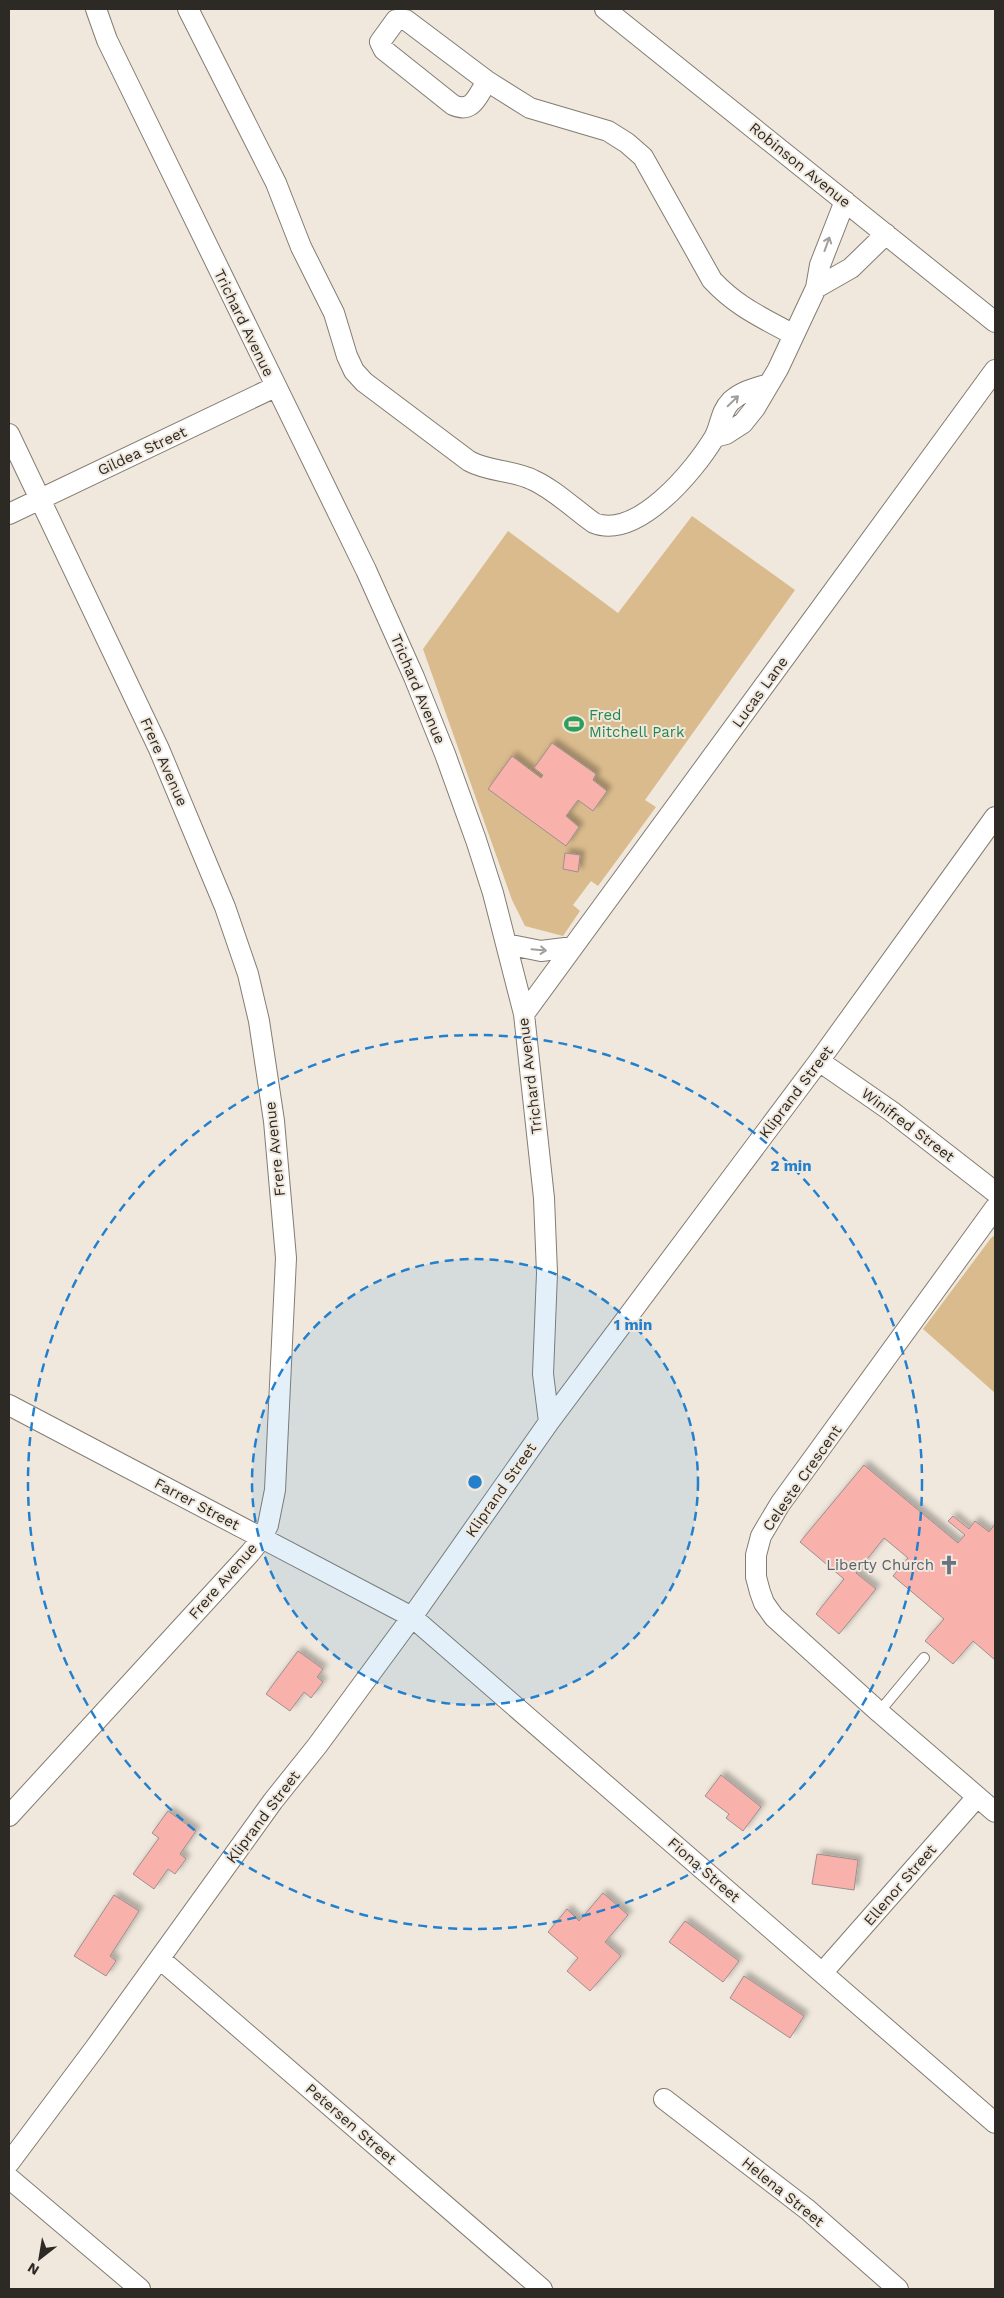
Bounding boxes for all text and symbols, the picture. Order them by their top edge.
street label: Robinson Avenue [746,119,854,211]
one-way arrow [823,237,832,252]
street label: Trichard Avenue [210,266,278,380]
one-way arrow [726,395,739,407]
street label: Gildea Street [95,422,190,479]
street label: Trichard Avenue [387,632,449,746]
street label: Lucas Lane [728,653,792,731]
place label: Fred Mitchell Park [589,706,685,741]
sports icon: Fred Mitchell Park [563,713,585,735]
street label: Frere Avenue [136,715,192,809]
one-way arrow [531,945,547,955]
street label: Trichard Avenue [514,1017,546,1135]
street label: Kliprand Street [755,1042,837,1142]
street label: Winifred Street [858,1084,959,1166]
street label: Frere Avenue [261,1101,289,1197]
text: 2 min [770,1157,812,1175]
text: 1 min [614,1316,652,1334]
street label: Celeste Crescent [759,1421,846,1535]
street label: Kliprand Street [462,1439,541,1541]
centre of rings [466,1473,484,1491]
street label: Farrer Street [151,1474,243,1534]
street label: Frere Avenue [185,1539,261,1623]
church icon: Liberty Church [938,1554,960,1576]
place label: Liberty Church [826,1556,934,1574]
street label: Kliprand Street [222,1767,304,1867]
street label: Fiona Street [664,1834,744,1907]
street label: Ellenor Street [860,1840,941,1929]
street label: Petersen Street [302,2080,401,2169]
street label: Helena Street [738,2153,828,2231]
north arrow [15,2233,65,2283]
text: N [25,2260,42,2279]

